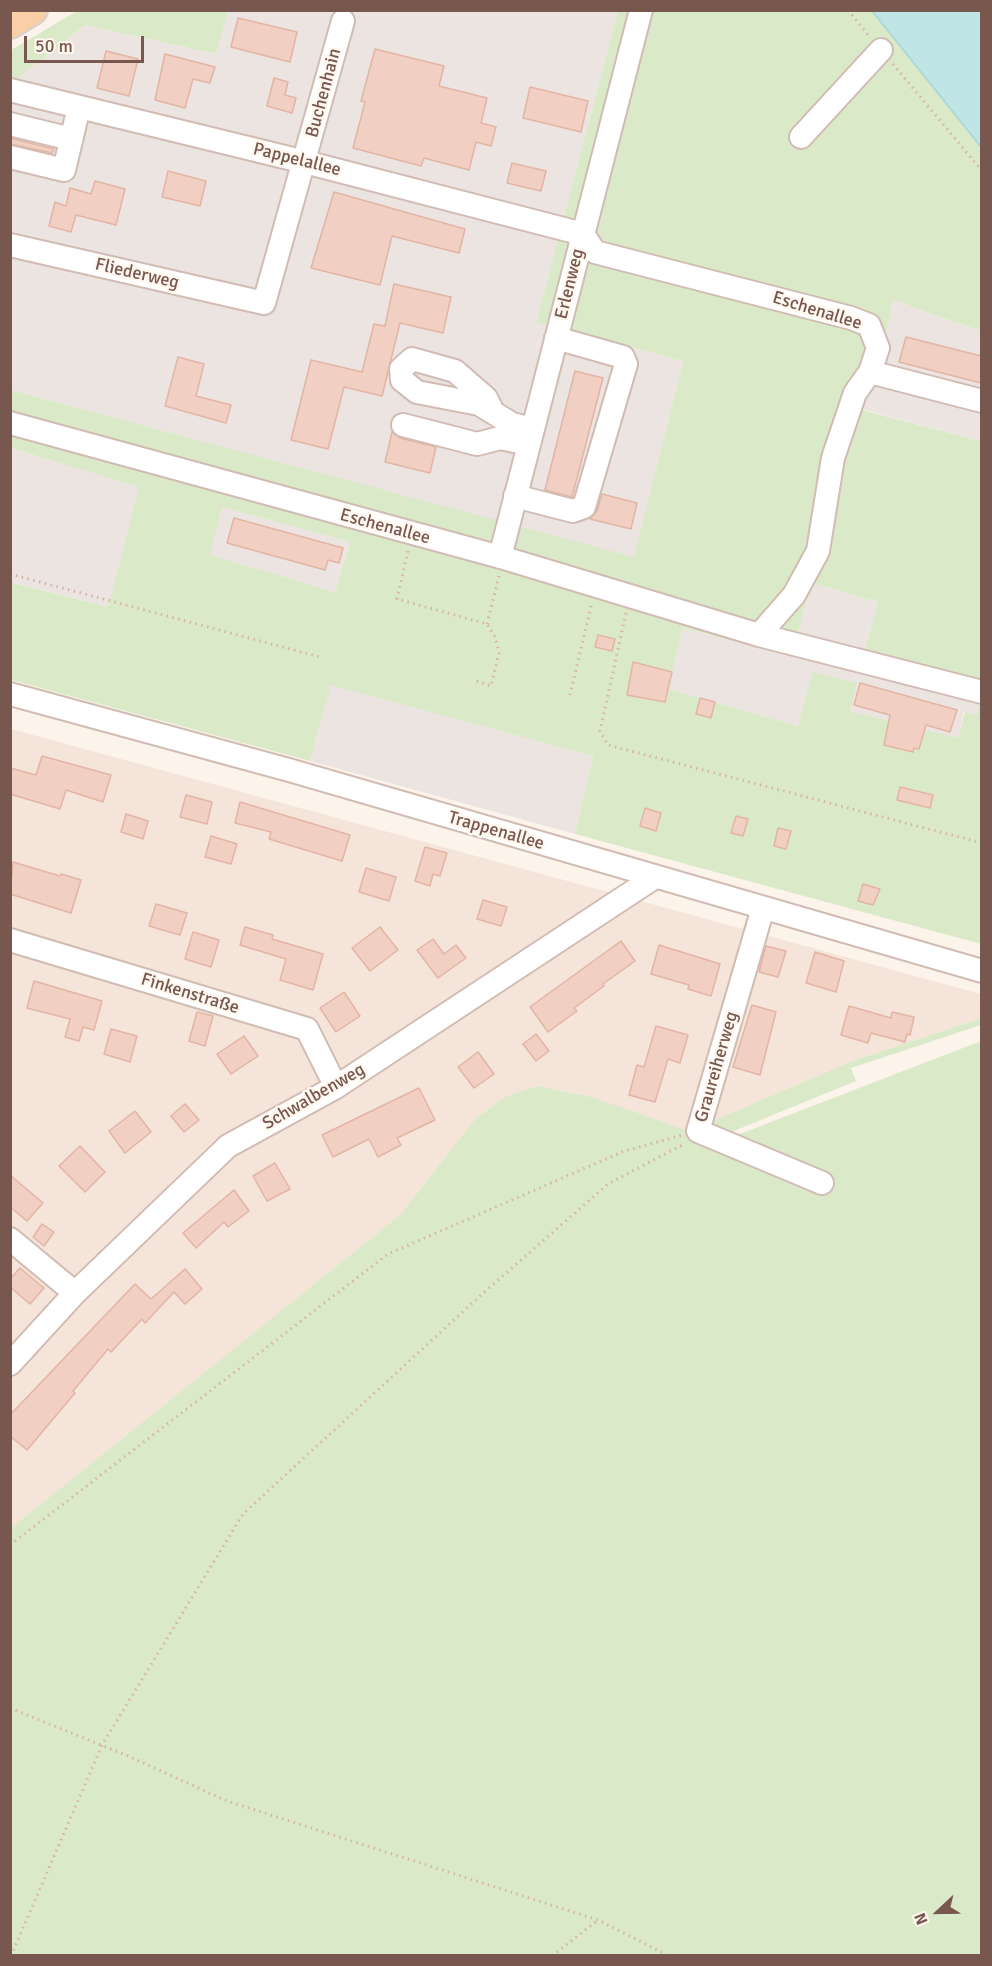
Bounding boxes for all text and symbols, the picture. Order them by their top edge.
scale bar [27,24,147,62]
text: 50 m [35,35,73,57]
street label: Buchenhain [302,46,346,140]
street label: Pappelallee [251,139,343,181]
street label: Erlenweg [551,247,589,321]
street label: Fliederweg [93,254,181,294]
street label: Eschenallee [770,287,864,335]
street label: Eschenallee [338,505,432,549]
street label: Trappenallee [446,807,546,855]
street label: Finkenstraße [138,969,242,1019]
street label: Graureiherweg [691,1009,743,1125]
street label: Schwalbenweg [259,1059,369,1135]
north arrow [908,1882,968,1942]
text: N [910,1910,933,1928]

